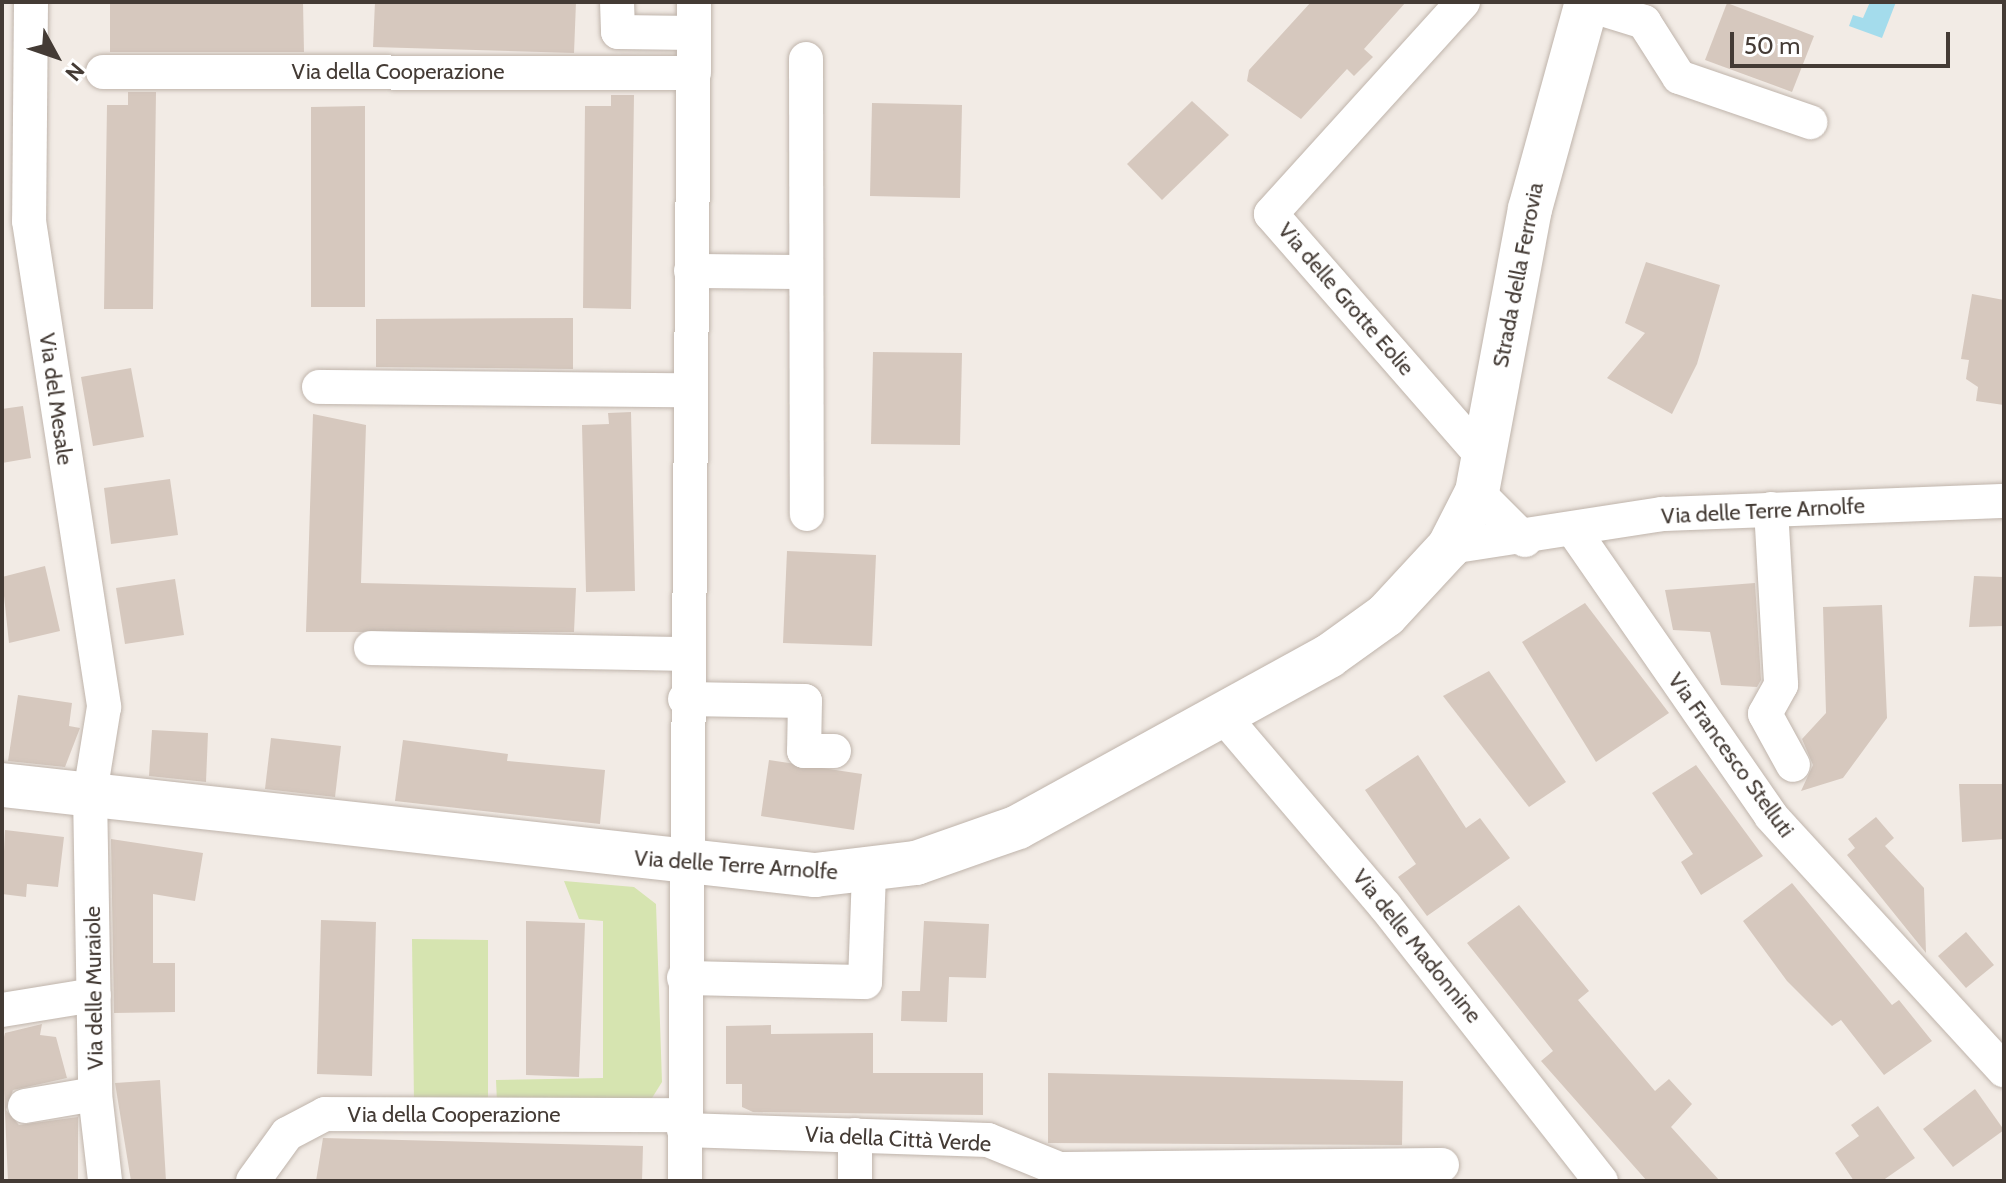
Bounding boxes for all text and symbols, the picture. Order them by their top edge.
north arrow [16,16,96,96]
scale bar [1734,16,1954,66]
text: 50 m [1744,31,1800,60]
text: N [59,57,90,86]
street label: Via della Cooperazione [292,59,504,85]
street label: Strada della Ferrovia [1487,180,1549,370]
street label: Via delle Grotte Eolie [1272,217,1420,381]
street label: Via del Mesale [34,331,78,467]
street label: Via delle Terre Arnolfe [1660,492,1866,530]
street label: Via Francesco Stelluti [1662,668,1800,842]
street label: Via delle Terre Arnolfe [633,845,839,885]
street label: Via delle Madonnine [1347,864,1487,1028]
street label: Via delle Muraiole [79,906,109,1070]
street label: Via della Cooperazione [348,1102,560,1128]
street label: Via della Città Verde [804,1121,992,1157]

